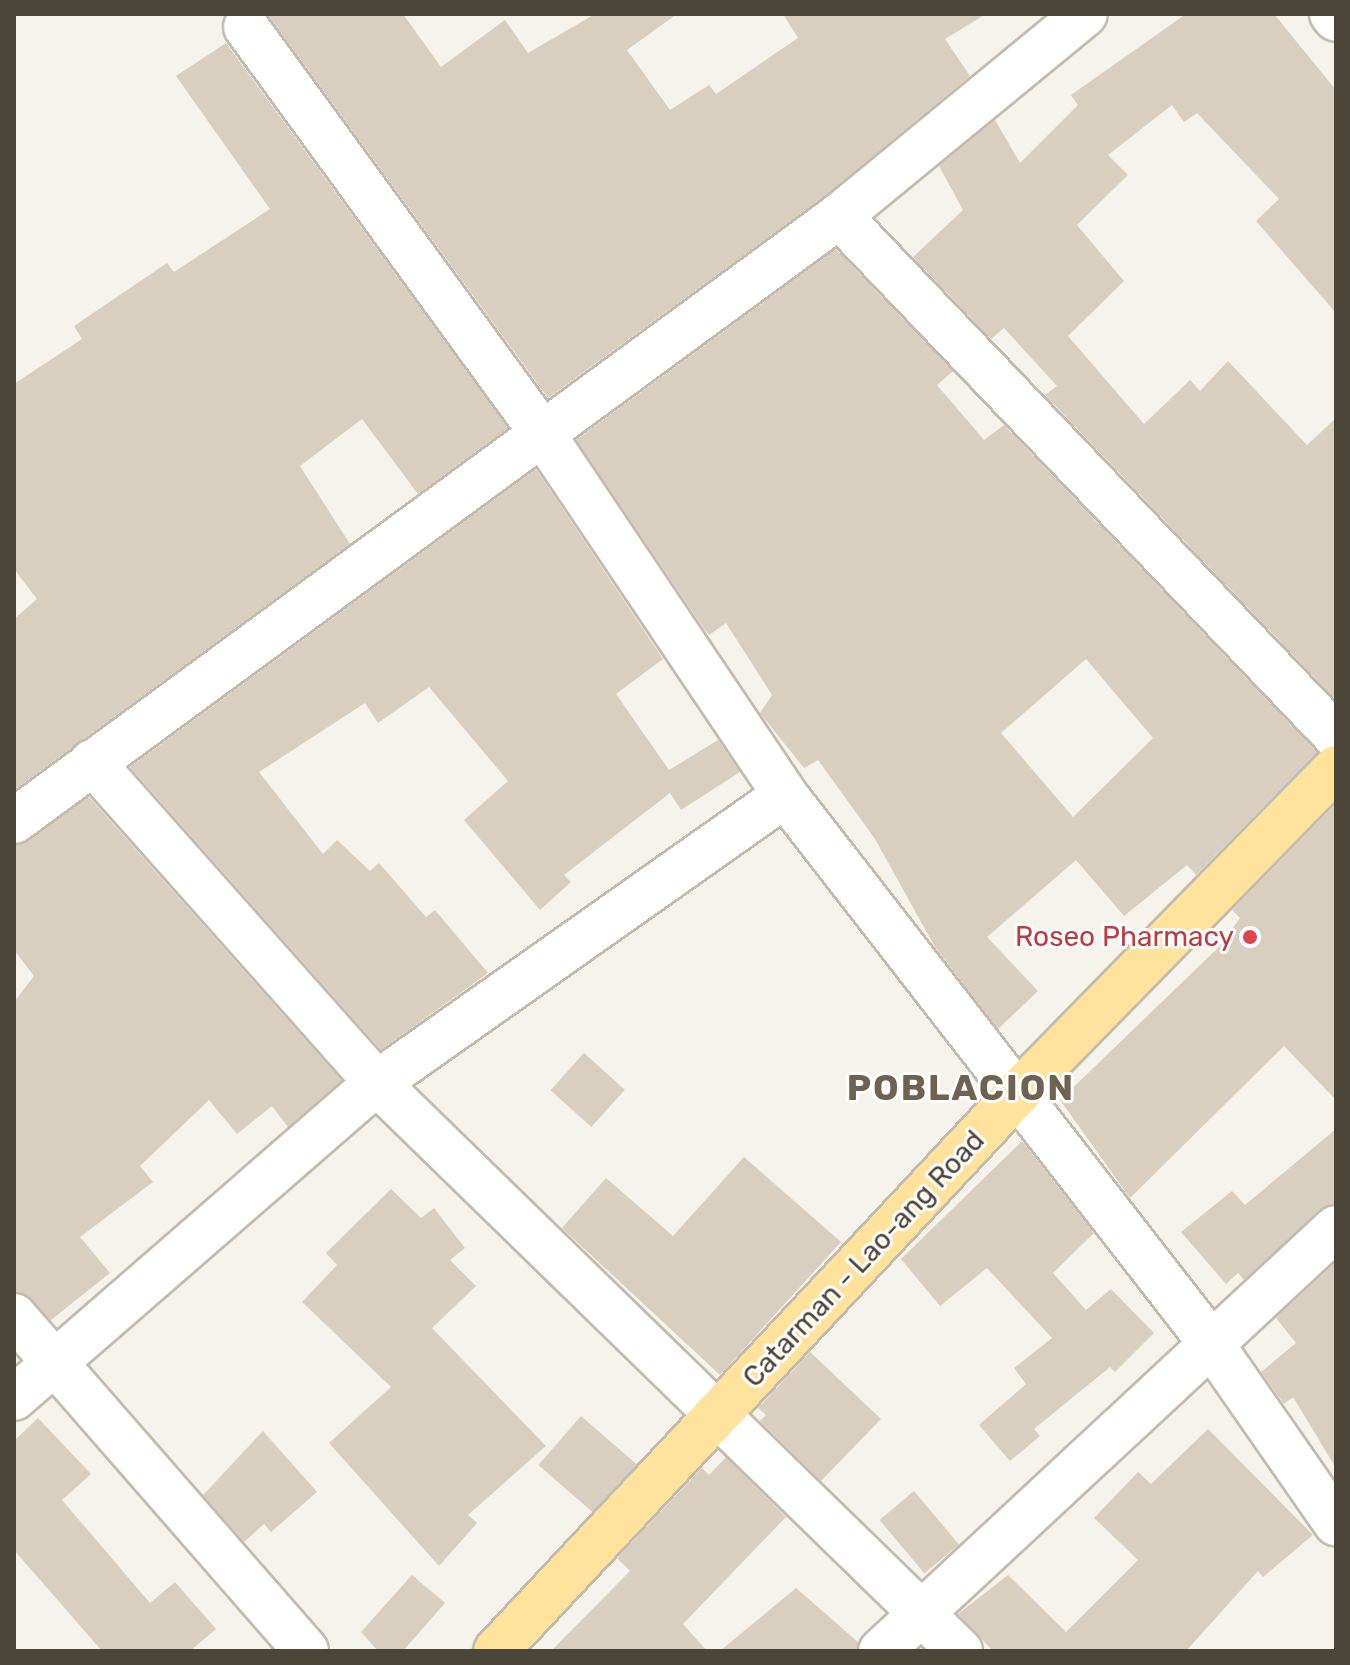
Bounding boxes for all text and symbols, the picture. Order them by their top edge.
place label: Roseo Pharmacy [1015,920,1234,954]
marker: Roseo Pharmacy [1241,928,1259,946]
district label: POBLACION [847,1066,1075,1110]
street label: Catarman - Lao-ang Road [736,1124,992,1394]

